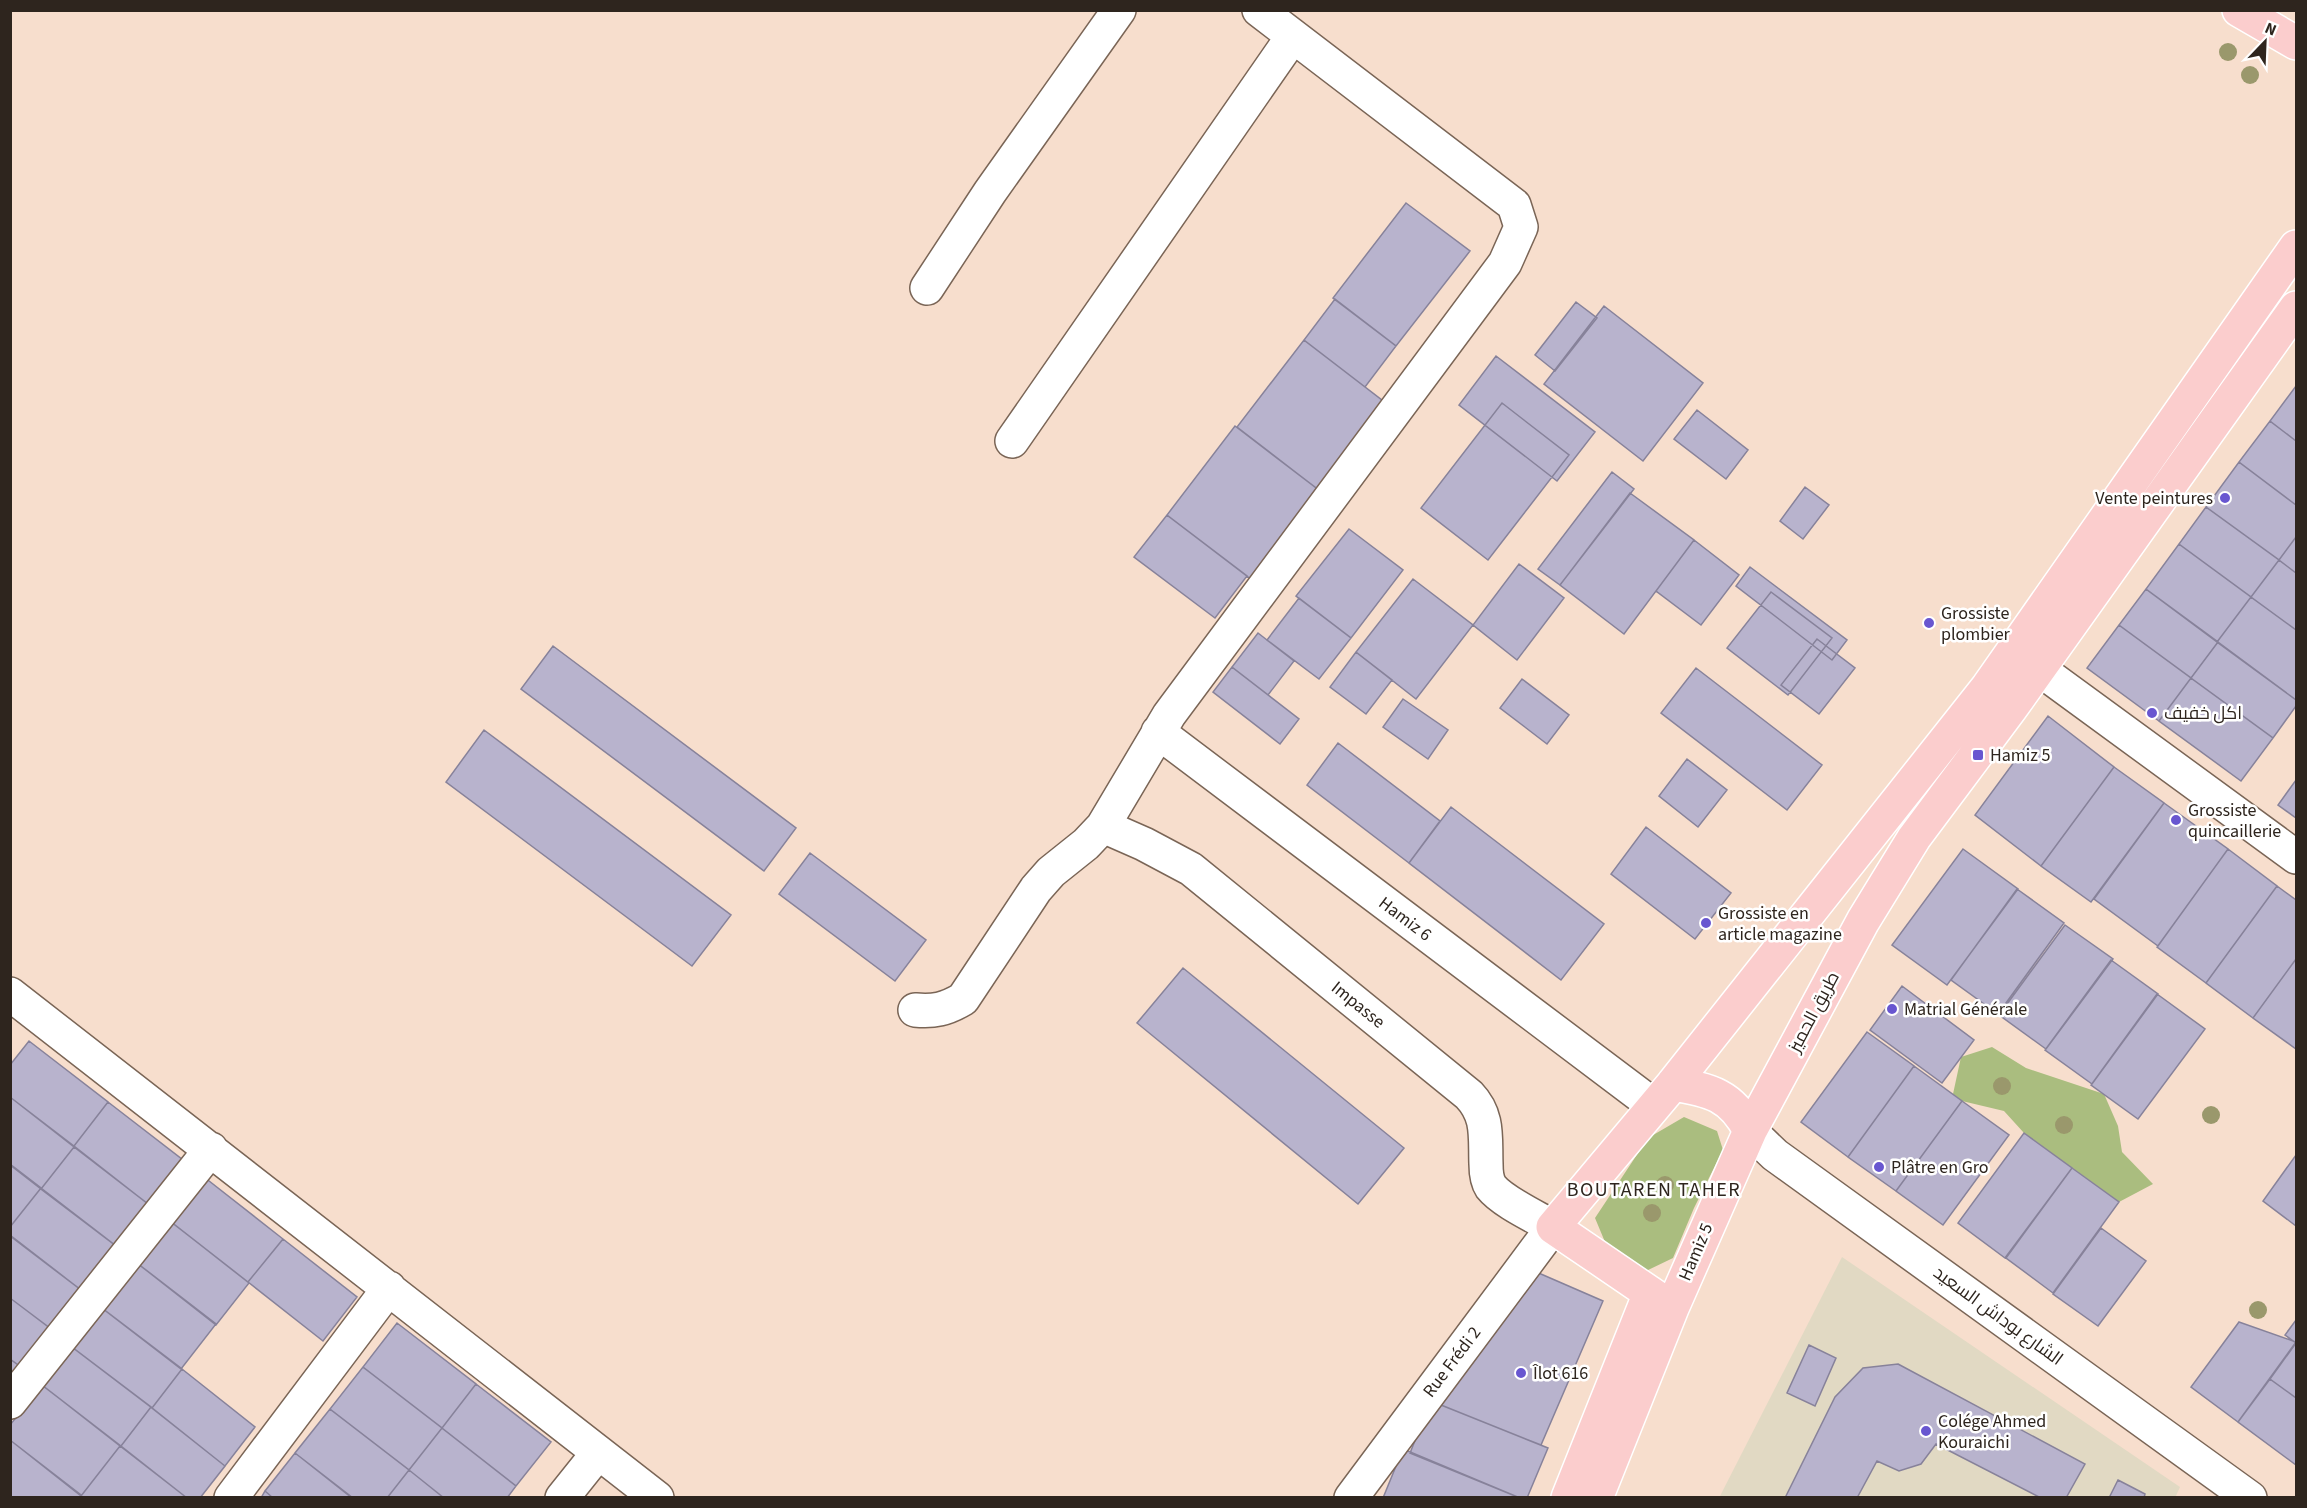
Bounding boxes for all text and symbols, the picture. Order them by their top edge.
north arrow [2235,12,2295,72]
text: N [2261,17,2280,41]
place label: Vente peintures [2095,486,2213,511]
marker: Vente peintures [2218,491,2232,505]
place label: Grossiste plombier [1941,601,2011,647]
marker: Grossiste plombier [1922,616,1936,630]
place label: اكل خفيف [2164,701,2242,726]
marker: اكل خفيف [2145,706,2159,720]
place label: Hamiz 5 [1990,743,2050,768]
marker: Hamiz 5 [1971,748,1985,762]
place label: Grossiste quincaillerie [2188,798,2281,844]
marker: Grossiste quincaillerie [2169,813,2183,827]
street label: Hamiz 6 [1373,891,1437,947]
place label: Grossiste en article magazine [1718,901,1842,947]
marker: Grossiste en article magazine [1699,916,1713,930]
street label: طريق الحميز [1782,967,1846,1058]
street label: Impasse [1326,976,1390,1034]
place label: Matrial Générale [1904,997,2027,1022]
marker: Matrial Générale [1885,1002,1899,1016]
place label: Plâtre en Gro [1891,1155,1989,1180]
marker: Plâtre en Gro [1872,1160,1886,1174]
district label: BOUTAREN TAHER [1567,1176,1741,1204]
street label: Hamiz 5 [1673,1219,1719,1285]
street label: الشارع بوداش السعيد [1928,1260,2068,1372]
street label: Rue Frédi 2 [1417,1321,1487,1403]
place label: Îlot 616 [1532,1361,1588,1386]
marker: Îlot 616 [1514,1366,1528,1380]
place label: Colége Ahmed Kouraichi [1938,1409,2046,1455]
marker: Colége Ahmed Kouraichi [1919,1424,1933,1438]

